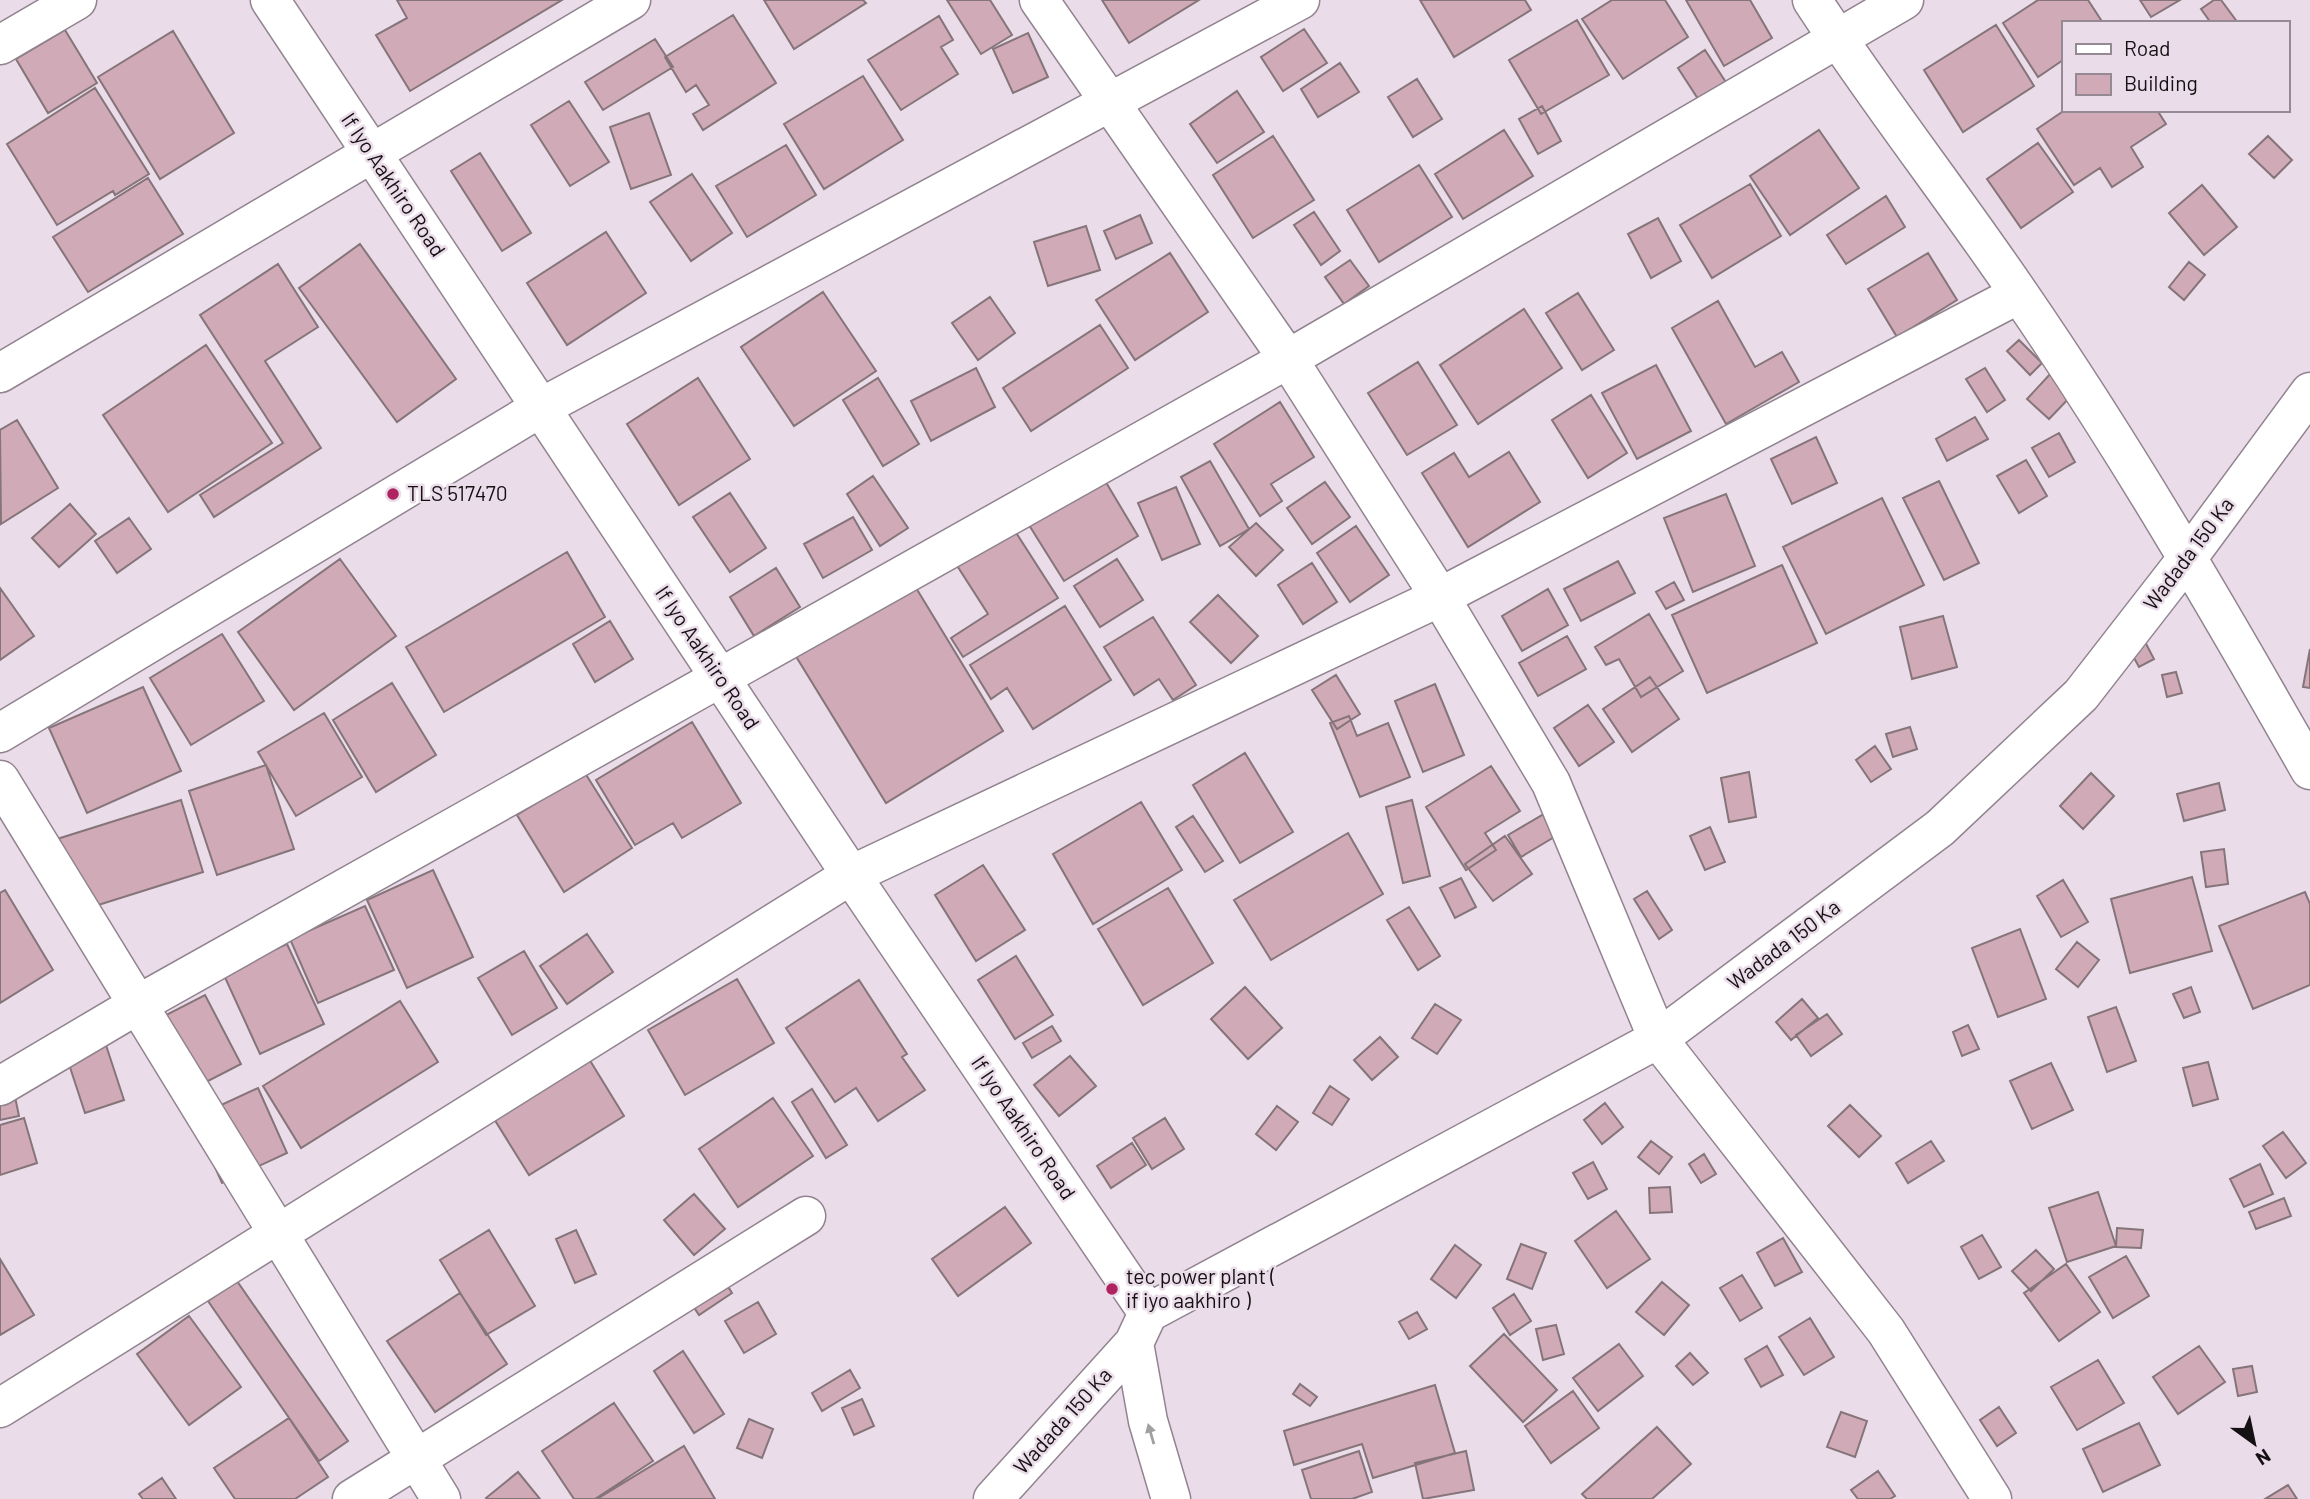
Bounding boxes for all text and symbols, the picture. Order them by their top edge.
legend [2062,21,2289,112]
text: Road [2124,35,2170,60]
text: Building [2124,70,2198,95]
street label: If Iyo Aakhiro Road [337,108,452,261]
place label: TLS 517470 [407,480,508,505]
marker: TLS 517470 [385,486,401,502]
street label: Wadada 150 Ka [2137,492,2238,614]
street label: If Iyo Aakhiro Road [651,581,766,734]
street label: Wadada 150 Ka [1722,893,1844,994]
street label: If Iyo Aakhiro Road [967,1051,1082,1204]
place label: tec power plant ( if iyo aakhiro ) [1126,1263,1276,1312]
marker: tec power plant ( if iyo aakhiro ) [1104,1281,1120,1297]
street label: Wadada 150 Ka [1008,1362,1116,1478]
north arrow [2219,1408,2289,1478]
one-way arrow [1146,1423,1156,1444]
text: N [2252,1445,2275,1471]

